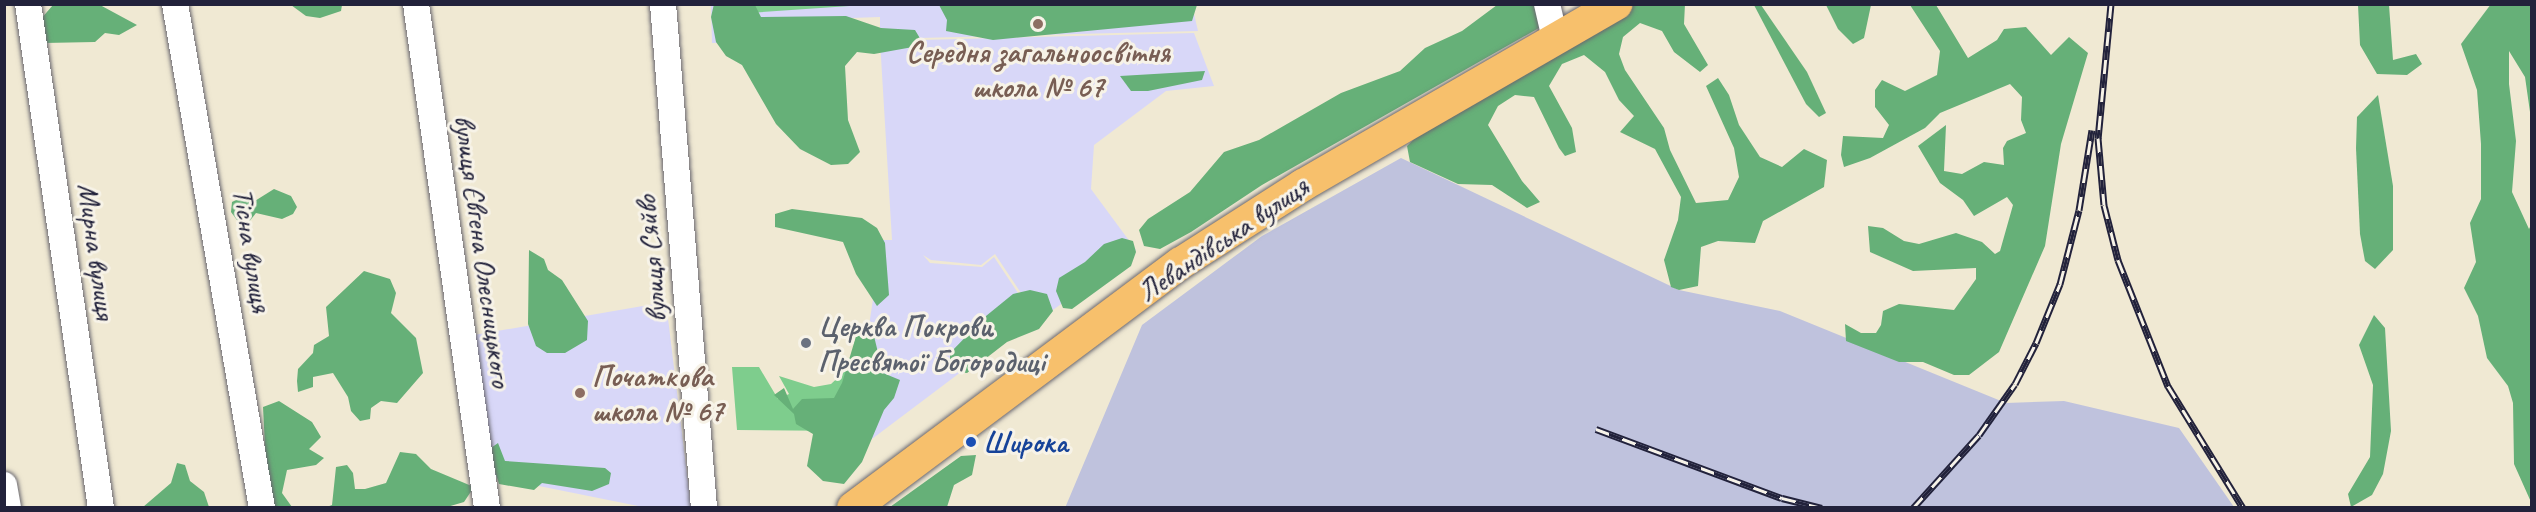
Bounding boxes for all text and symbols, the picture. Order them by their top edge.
marker: Середня загальноосвітня школа № 67 [1031,17,1045,31]
place label: Середня загальноосвітня школа № 67 [906,34,1170,104]
street label: вулиця Євгена Олесницького [446,112,520,390]
street label: Левандівська вулиця [1130,168,1316,310]
street label: Мирна вулиця [70,180,124,322]
street label: Тісна вулиця [224,185,280,315]
street label: вулиця Сяйво [628,194,674,324]
place label: Церква Покрови Пресвятої Богородиці [818,308,1045,378]
marker: Церква Покрови Пресвятої Богородиці [799,336,813,350]
place label: Початкова школа № 67 [592,358,723,428]
marker: Початкова школа № 67 [573,386,587,400]
place label: Широка [983,424,1068,460]
marker: Широка [964,435,978,449]

